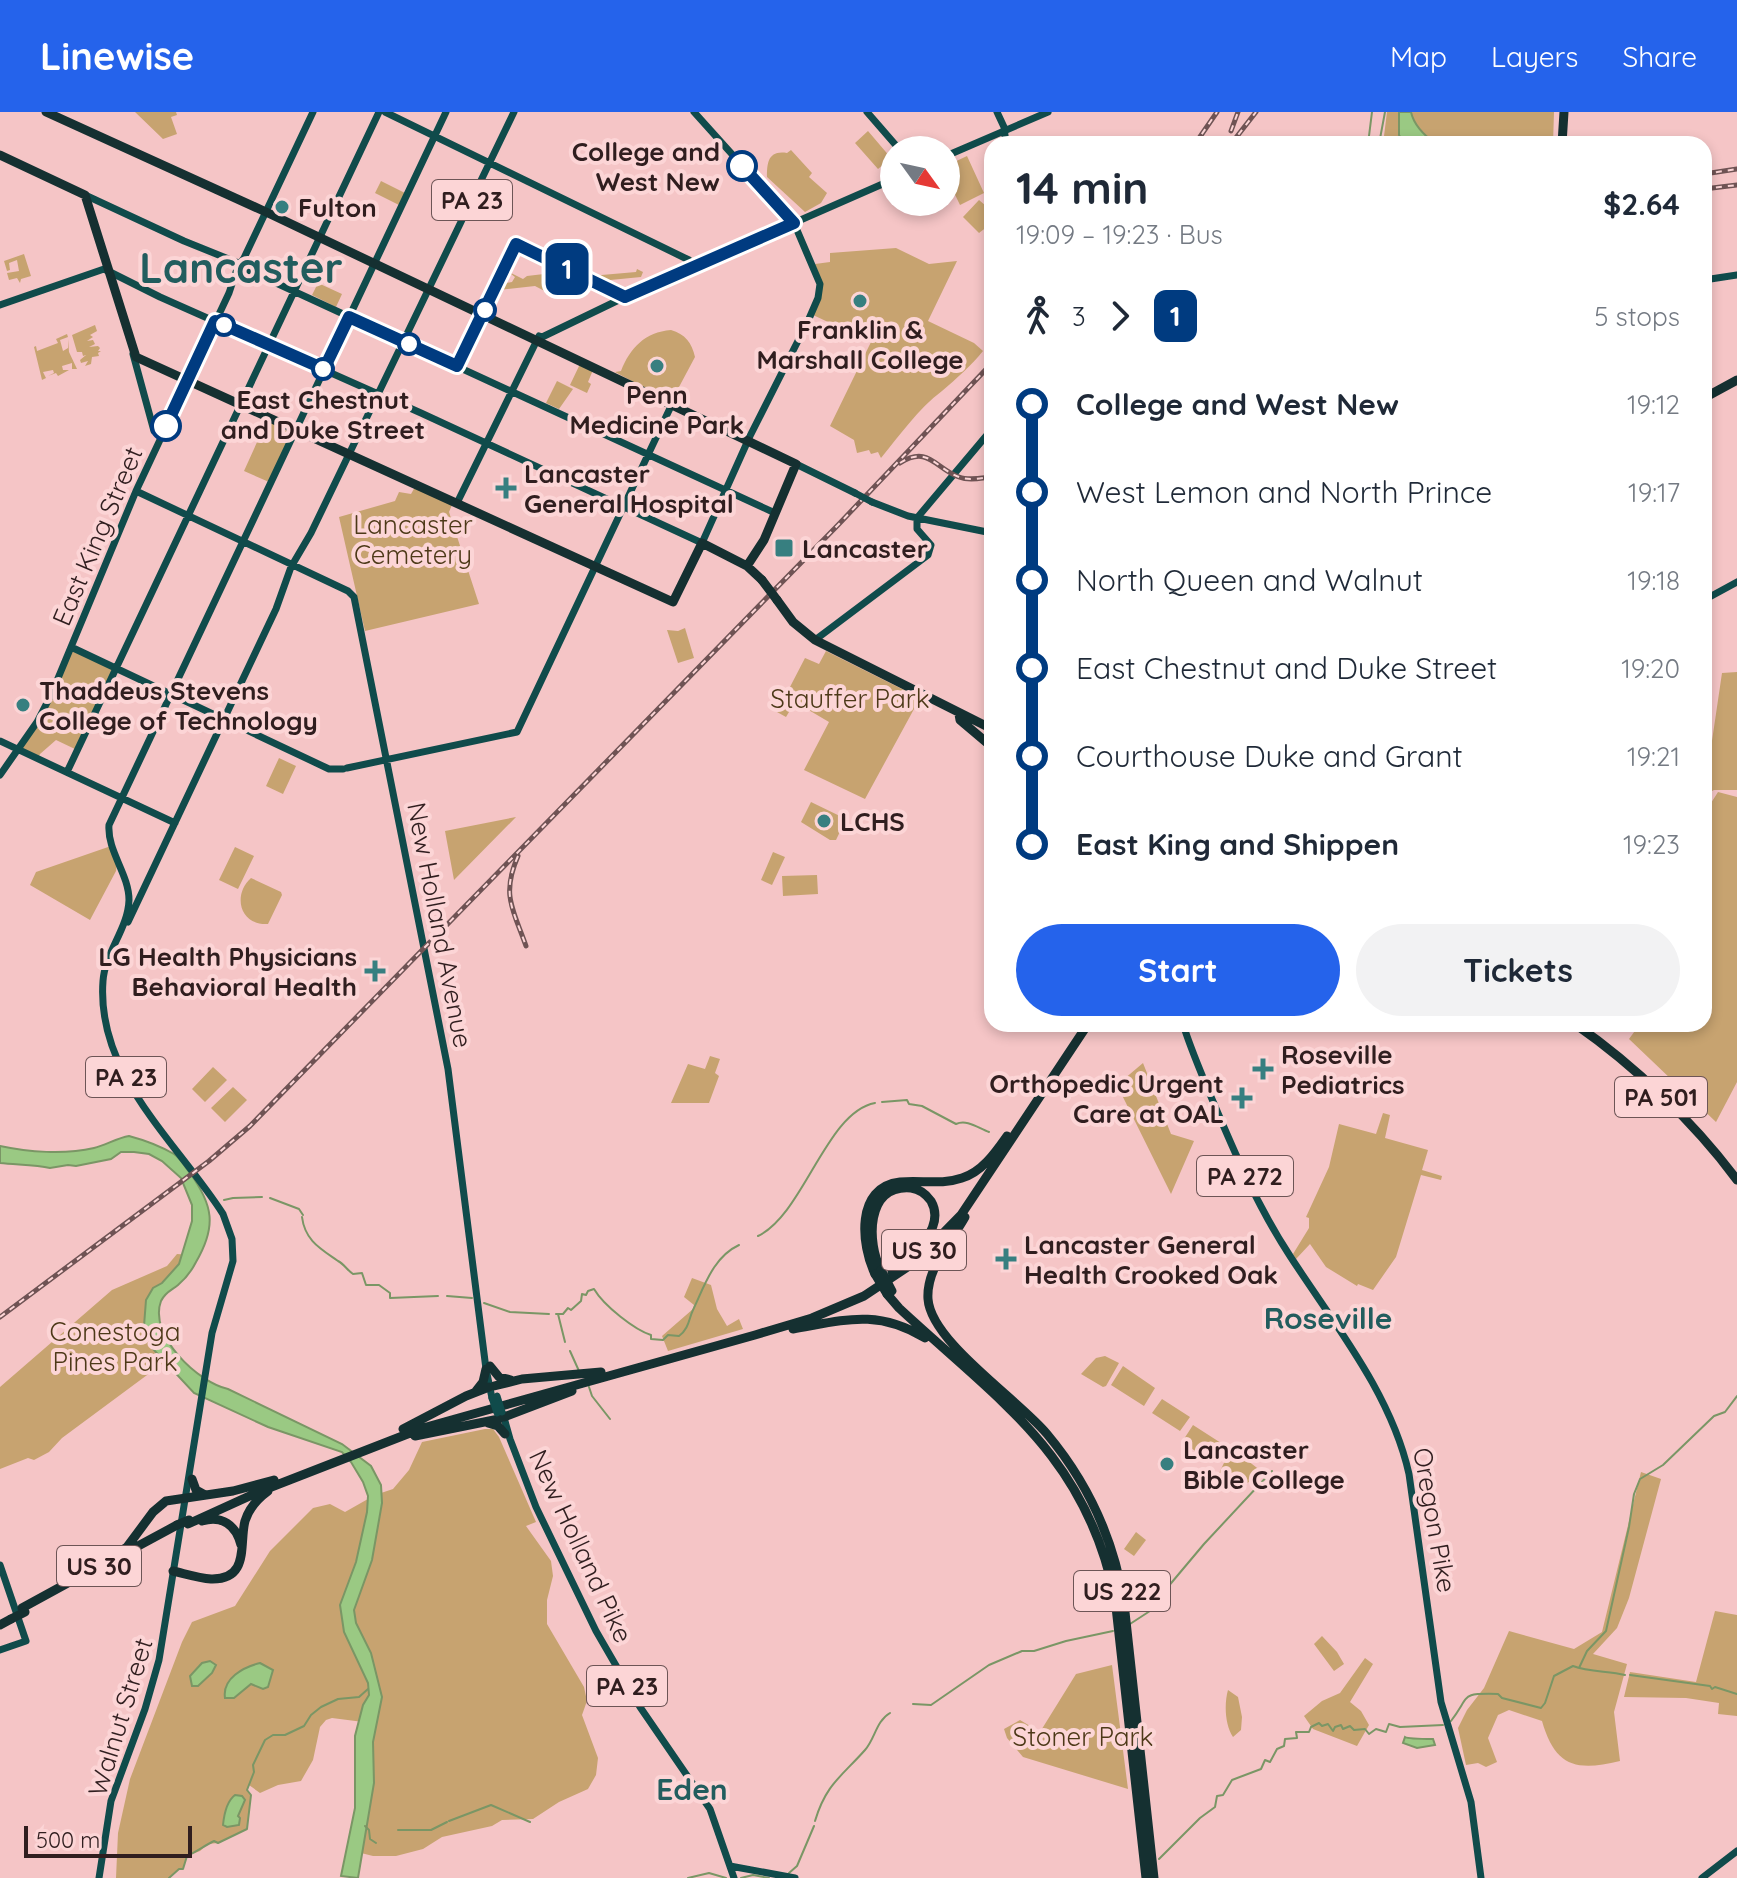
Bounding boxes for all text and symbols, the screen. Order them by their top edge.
text: Linewise [40,32,194,80]
text: Map [1390,39,1447,74]
text: Layers [1491,39,1578,74]
text: Share [1622,39,1697,74]
place label: College and West New [572,135,720,198]
north arrow [880,136,960,216]
map controls [880,136,960,216]
marker: College and West New [727,151,757,181]
text: 14 min [1016,160,1148,215]
road number: PA 23 [432,180,512,220]
text: $2.64 [1603,185,1680,223]
place label: Fulton [298,191,377,224]
marker: Fulton [273,198,291,216]
text: 19:09 – 19:23 · Bus [1016,218,1223,251]
district label: Lancaster [139,241,343,294]
line badge: 1 [541,243,593,295]
text: 1 [562,251,572,286]
marker: Franklin & Marshall College [851,292,869,310]
icon: walk [1016,294,1060,338]
icon: forward [1098,294,1142,338]
text: 1 [1170,298,1181,333]
unlabelled marker [474,299,496,321]
text: 3 [1072,300,1086,333]
text: 5 stops [1594,300,1680,333]
place label: Franklin & Marshall College [756,313,964,376]
unlabelled marker [213,314,235,336]
unlabelled marker [398,333,420,355]
marker: Penn Medicine Park [648,357,666,375]
marker: East Chestnut and Duke Street [312,358,334,380]
place label: Penn Medicine Park [570,378,744,441]
place label: East Chestnut and Duke Street [221,383,425,446]
text: College and West New [1076,385,1399,423]
text: 19:12 [1627,388,1680,421]
unlabelled marker [151,411,181,441]
street label: East King Street [44,442,150,630]
place label: Lancaster General Hospital [524,457,734,520]
text: West Lemon and North Prince [1076,473,1492,511]
text: 19:17 [1628,476,1680,509]
marker: Lancaster General Hospital [495,477,517,499]
park label: Lancaster Cemetery [353,508,473,571]
place label: Lancaster [802,532,928,565]
marker: Lancaster [773,537,795,559]
text: North Queen and Walnut [1076,561,1423,599]
text: 19:18 [1627,564,1680,597]
text: East Chestnut and Duke Street [1076,649,1497,687]
text: 19:20 [1621,652,1680,685]
place label: Thaddeus Stevens College of Technology [39,674,318,737]
park label: Stauffer Park [770,682,930,715]
marker: Thaddeus Stevens College of Technology [14,696,32,714]
text: Courthouse Duke and Grant [1076,737,1463,775]
text: 19:21 [1627,740,1680,773]
street label: New Holland Avenue [400,800,480,1050]
place label: LCHS [840,805,905,838]
marker: LCHS [815,812,833,830]
text: East King and Shippen [1076,825,1399,863]
text: 19:23 [1623,828,1680,861]
button: Start [1016,924,1340,1016]
button: Tickets [1356,924,1680,1016]
place label: LG Health Physicians Behavioral Health [98,940,357,1003]
marker: LG Health Physicians Behavioral Health [364,960,386,982]
place label: Roseville Pediatrics [1281,1038,1405,1101]
road number: PA 23 [86,1057,166,1097]
marker: Roseville Pediatrics [1252,1058,1274,1080]
place label: Orthopedic Urgent Care at OAL [989,1067,1224,1130]
road number: PA 501 [1615,1077,1707,1117]
marker: Orthopedic Urgent Care at OAL [1231,1087,1253,1109]
road number: PA 272 [1197,1156,1293,1196]
place label: Lancaster General Health Crooked Oak [1024,1228,1278,1291]
road number: US 30 [882,1230,966,1270]
marker: Lancaster General Health Crooked Oak [995,1248,1017,1270]
district label: Roseville [1264,1299,1392,1337]
park label: Conestoga Pines Park [50,1315,180,1378]
place label: Lancaster Bible College [1183,1433,1345,1496]
street label: New Holland Pike [522,1444,640,1648]
street label: Oregon Pike [1406,1445,1464,1595]
marker: Lancaster Bible College [1158,1455,1176,1473]
road number: US 30 [57,1546,141,1586]
road number: US 222 [1074,1571,1170,1611]
street label: Walnut Street [80,1634,160,1800]
road number: PA 23 [587,1666,667,1706]
park label: Stoner Park [1013,1720,1153,1753]
district label: Eden [656,1770,728,1808]
scale bar [24,1822,192,1858]
text: 500 m [36,1826,100,1854]

